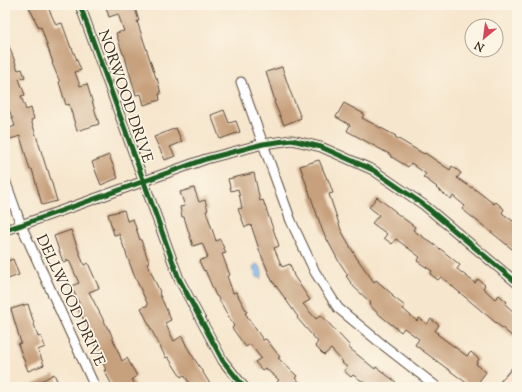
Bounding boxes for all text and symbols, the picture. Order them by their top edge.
north arrow [464,18,504,58]
street label: NORWOOD DRIVE [92,27,157,166]
text: N [472,37,488,55]
street label: DELLWOOD DRIVE [30,231,109,370]

